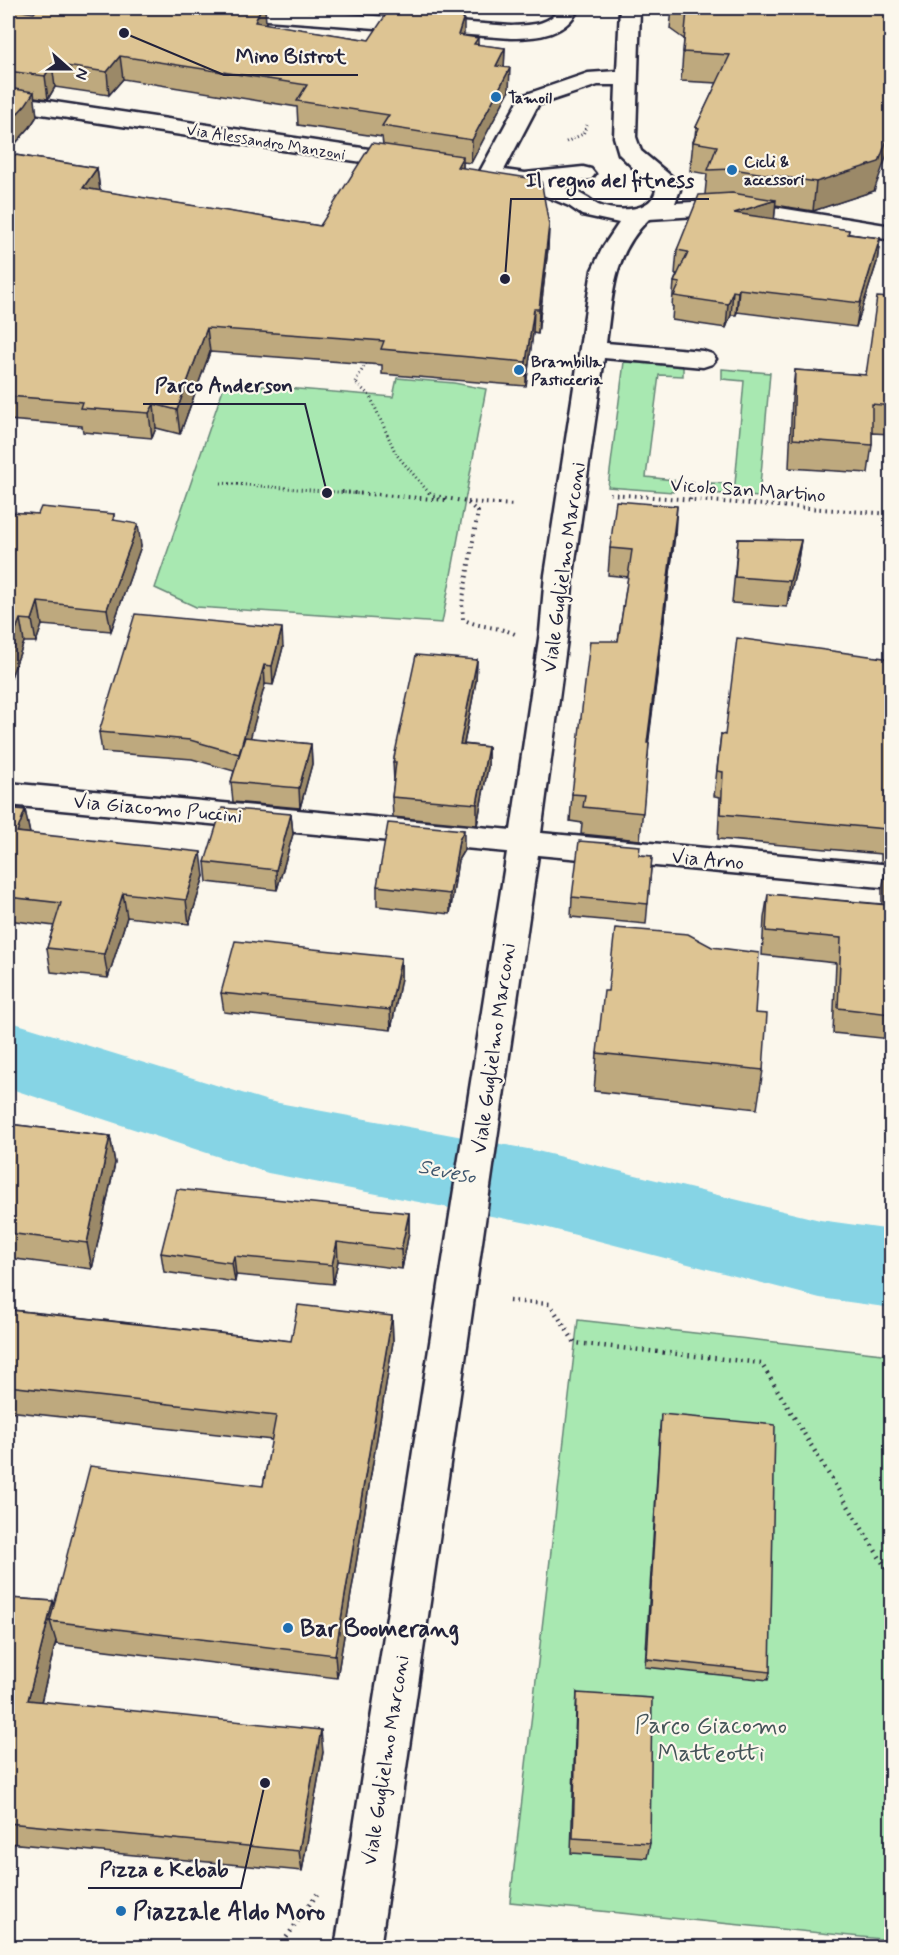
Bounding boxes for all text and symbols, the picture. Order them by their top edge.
callout: Mino Bistrot [224,36,358,75]
north arrow [39,39,99,99]
text: Mino Bistrot [236,43,347,71]
text: N [70,65,93,83]
place label: Tamoil [508,88,552,109]
marker: Tamoil [489,90,503,104]
street label: Via Alessandro Manzoni [185,120,347,165]
place label: Cicli & accessori [744,152,805,191]
callout: Il regno del fitness [511,160,709,199]
marker: Cicli & accessori [725,163,739,177]
text: Il regno del fitness [526,167,695,197]
place label: Brambilla Pasticceria [531,352,603,391]
marker: Brambilla Pasticceria [512,363,526,377]
callout: Parco Anderson [143,365,305,404]
text: Parco Anderson [155,372,293,400]
street label: Viale Guglielmo Marconi [536,460,593,674]
street label: Vicolo San Martino [669,472,827,509]
street label: Via Giacomo Puccini [72,789,243,830]
street label: Via Arno [670,844,745,877]
street label: Viale Guglielmo Marconi [466,941,523,1155]
water label: Seveso [416,1153,479,1191]
place label: Bar Boomerang [300,1614,459,1646]
marker: Bar Boomerang [281,1621,295,1635]
street label: Viale Guglielmo Marconi [357,1653,416,1867]
park label: Parco Giacomo Matteotti [635,1711,787,1770]
callout: Pizza e Kebab [88,1849,241,1888]
text: Pizza e Kebab [100,1856,228,1884]
place label: Piazzale Aldo Moro [133,1897,325,1928]
marker: Piazzale Aldo Moro [114,1904,128,1918]

